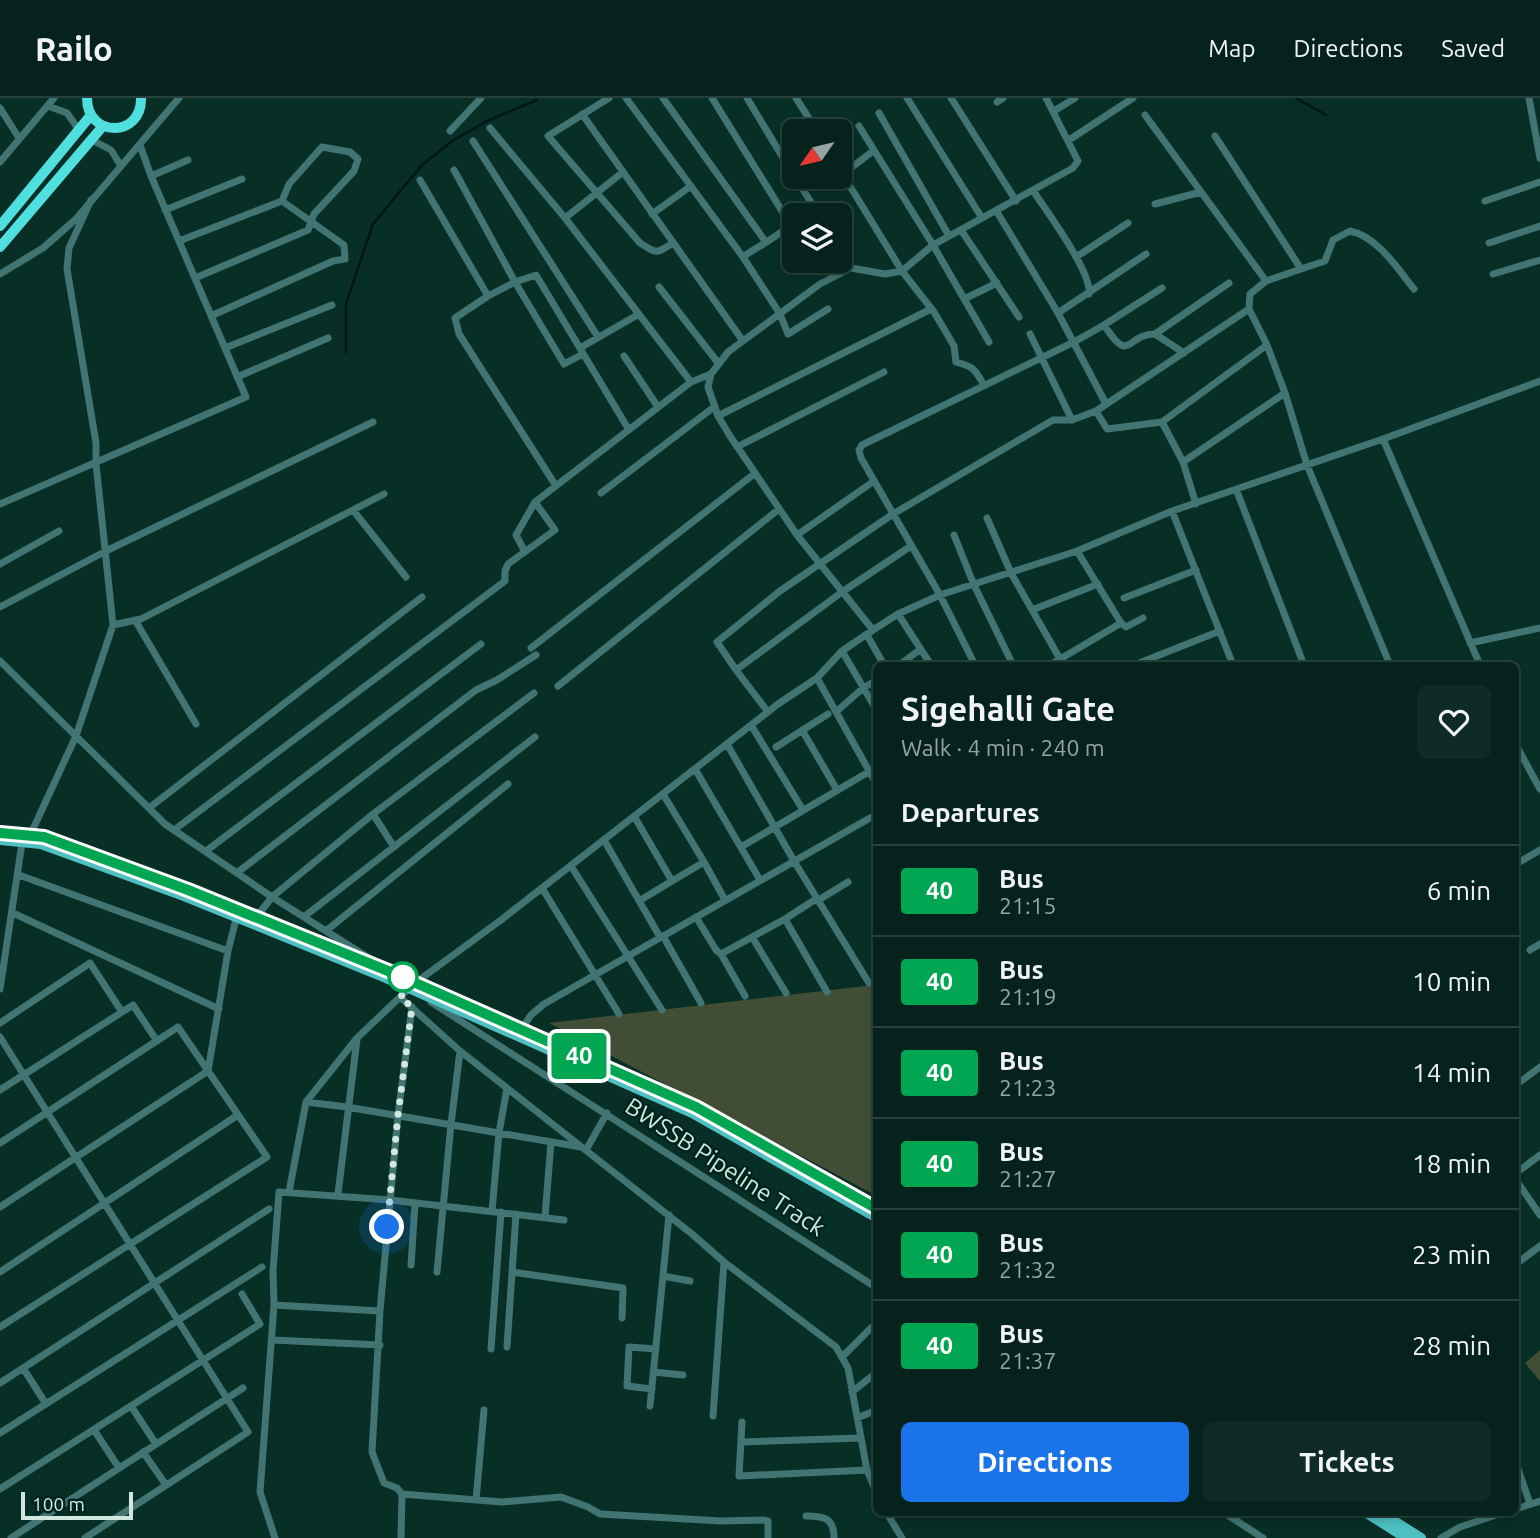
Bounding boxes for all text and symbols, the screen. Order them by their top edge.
text: Railo [35,30,113,67]
text: Map [1208,35,1255,62]
text: Directions [1293,35,1403,62]
text: Saved [1441,35,1505,62]
north arrow [782,119,852,189]
map controls [782,119,852,273]
button: layers [782,203,852,273]
button: heart [1417,685,1491,759]
text: Sigehalli Gate [901,690,1115,727]
text: Walk · 4 min · 240 m [901,735,1105,760]
text: Departures [901,798,1039,827]
text: Bus [999,864,1044,893]
text: 6 min [1427,876,1491,905]
text: 40 [926,877,953,904]
text: 21:15 [999,893,1057,918]
text: Bus [999,955,1044,984]
unlabelled marker [388,962,418,992]
text: 10 min [1412,967,1491,996]
text: 40 [926,968,953,995]
text: 21:19 [999,984,1057,1009]
line badge: 40 [548,1033,610,1079]
text: 40 [565,1042,593,1069]
text: Bus [999,1046,1044,1075]
text: 14 min [1412,1058,1491,1087]
text: 40 [926,1059,953,1086]
text: 21:23 [999,1075,1057,1100]
street label: BWSSB Pipeline Track [620,1092,830,1241]
text: Bus [999,1137,1044,1166]
text: 18 min [1412,1149,1491,1178]
text: 40 [926,1150,953,1177]
text: 21:27 [999,1166,1057,1191]
your location [369,1209,404,1244]
text: Bus [999,1228,1044,1257]
text: 23 min [1412,1240,1491,1269]
text: 40 [926,1241,953,1268]
text: 21:32 [999,1257,1057,1282]
text: Bus [999,1319,1044,1348]
text: 28 min [1412,1331,1491,1360]
text: 40 [926,1332,953,1359]
text: 21:37 [999,1348,1057,1373]
button: Directions [901,1422,1189,1502]
button: Tickets [1203,1422,1491,1502]
scale bar [21,1489,133,1521]
text: 100 m [32,1493,85,1515]

